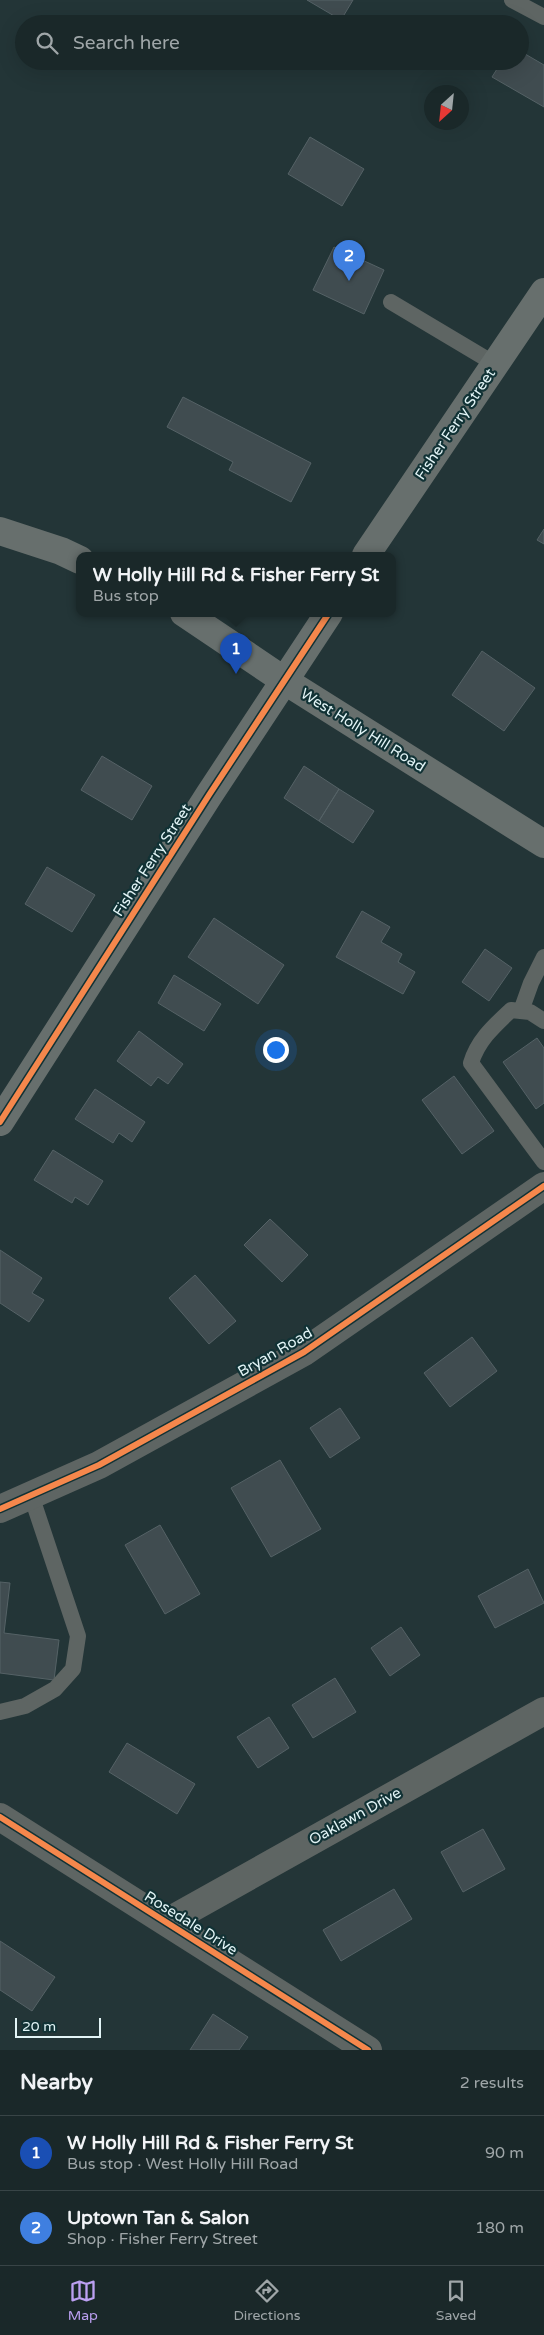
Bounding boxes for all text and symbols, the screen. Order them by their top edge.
search box [15,15,529,70]
icon: search [33,29,61,57]
text: Search here [73,32,180,54]
north arrow [424,85,469,130]
pin: 2 [333,240,365,281]
street label: Fisher Ferry Street [411,365,499,483]
popup [76,552,396,617]
text: W Holly Hill Rd & Fisher Ferry St [93,564,379,586]
text: Bus stop [93,586,159,606]
pin: 1 [220,633,252,674]
street label: West Holly Hill Road [297,684,429,776]
street label: Fisher Ferry Street [109,800,195,920]
your location [263,1037,289,1063]
street label: Bryan Road [234,1323,316,1381]
street label: Oaklawn Drive [306,1783,404,1849]
street label: Rosedale Drive [141,1887,241,1959]
scale bar [15,2015,101,2038]
text: 20 m [22,2018,56,2035]
text: Nearby [20,2070,93,2095]
text: 2 results [460,2073,524,2093]
text: W Holly Hill Rd & Fisher Ferry St [67,2132,354,2154]
text: 1 [31,2143,41,2163]
text: 90 m [485,2143,524,2163]
text: Bus stop · West Holly Hill Road [67,2154,298,2174]
text: Uptown Tan & Salon [67,2207,249,2229]
text: 2 [31,2218,41,2238]
text: 180 m [475,2218,524,2238]
text: Shop · Fisher Ferry Street [67,2229,258,2249]
tab: Map [68,2277,98,2324]
tab: Directions [233,2277,300,2324]
tab: Saved [436,2277,476,2324]

